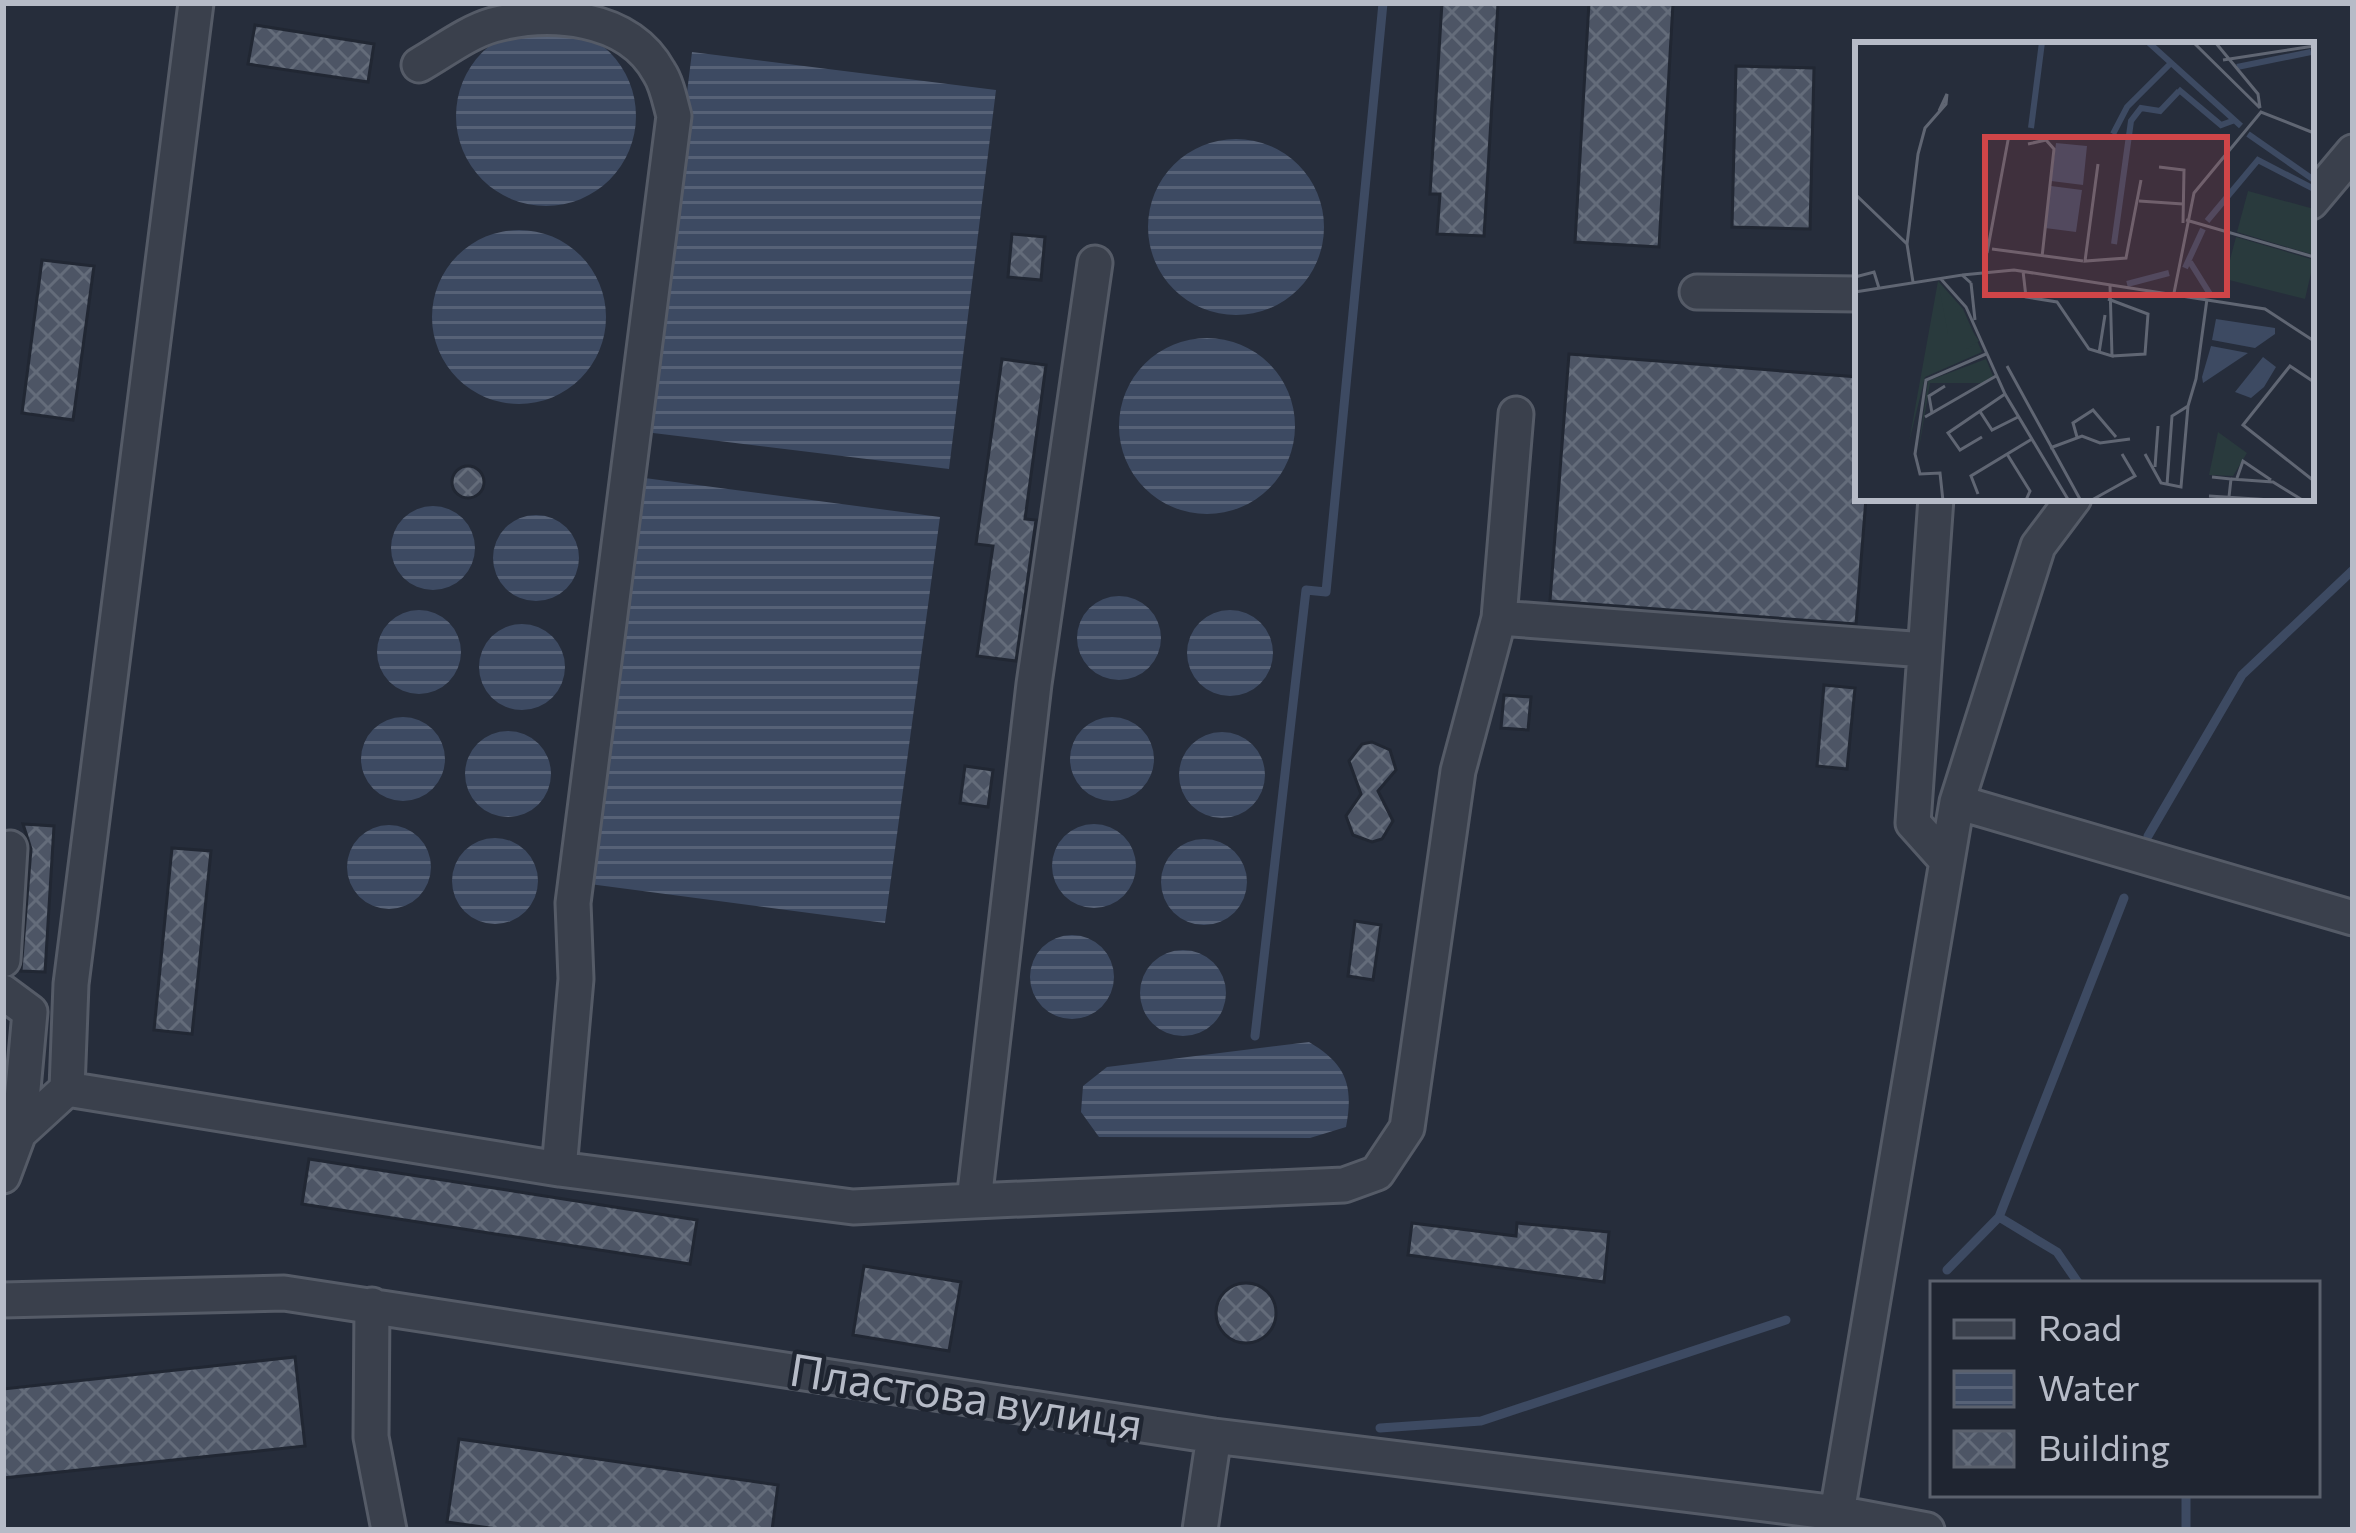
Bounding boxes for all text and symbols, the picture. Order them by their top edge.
inset map [1855,42,2314,501]
legend [1930,1281,2320,1497]
text: Road [2038,1304,2122,1348]
street label: Пластова вулиця [786,1340,1146,1450]
text: Water [2038,1364,2140,1408]
text: Building [2038,1424,2170,1468]

